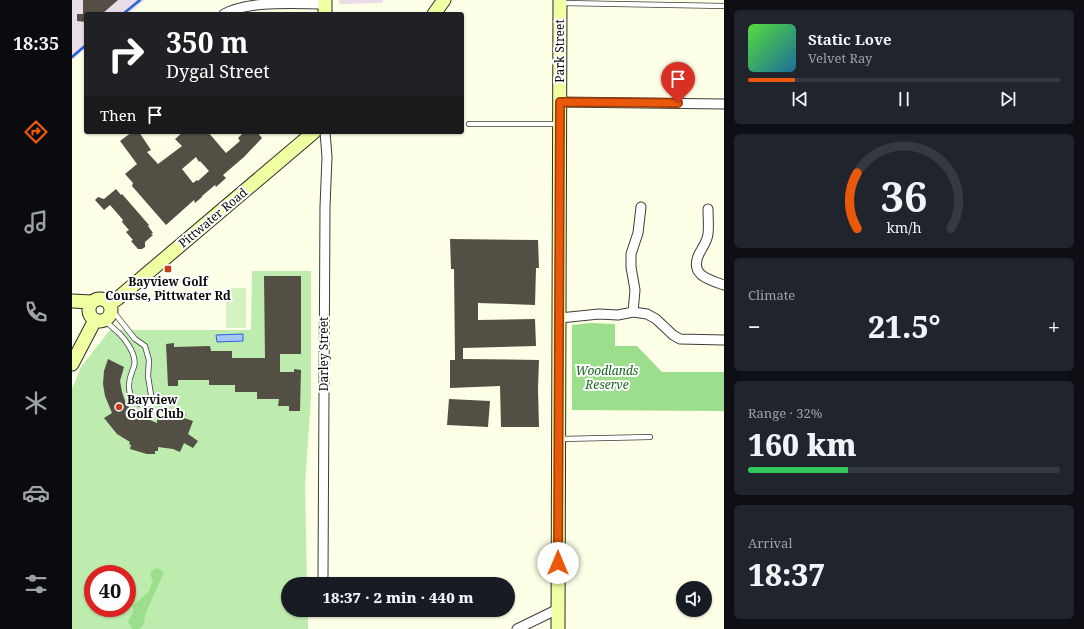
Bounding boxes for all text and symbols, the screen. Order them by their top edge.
street label: Park Street [551,19,568,83]
text: 350 m [166,23,248,61]
icon: right [100,28,152,80]
text: Static Love [808,29,892,49]
text: 18:35 [13,31,59,55]
text: Velvet Ray [808,49,872,67]
text: Dygal Street [166,59,270,83]
pin [661,62,695,103]
icon: arrive [667,68,689,90]
icon: previous [789,88,811,110]
icon: pause [893,88,915,110]
icon: next [997,88,1019,110]
icon: arrive [144,104,166,126]
text: Then [100,105,136,125]
icon: directions [22,118,50,146]
text: 36 [880,167,928,223]
street label: Pittwater Road [175,183,251,251]
icon: music [22,208,50,236]
text: km/h [886,217,922,236]
marker: Bayview Golf Course, Pittwater Rd [163,264,173,274]
place label: Bayview Golf Course, Pittwater Rd [105,273,231,304]
text: Climate [748,286,795,304]
icon: phone [22,298,50,326]
text: 21.5° [868,306,940,347]
text: − [748,311,761,341]
text: + [1048,311,1060,341]
street label: Darley Street [315,317,332,391]
park label: Woodlands Reserve [576,362,639,393]
icon: climate [22,389,50,417]
place label: Bayview Golf Club [127,391,184,422]
marker: Bayview Golf Club [114,402,124,412]
text: Range · 32% [748,404,822,422]
text: 160 km [748,424,857,465]
icon: car [22,479,50,507]
text: Arrival [748,534,792,552]
position arrow [537,542,579,584]
text: 18:37 [748,554,825,595]
speed limit sign: 40 [84,565,136,617]
icon: filters [22,570,50,598]
map controls [676,581,712,617]
button: sound [676,581,712,617]
text: 18:37 · 2 min · 440 m [322,587,474,607]

